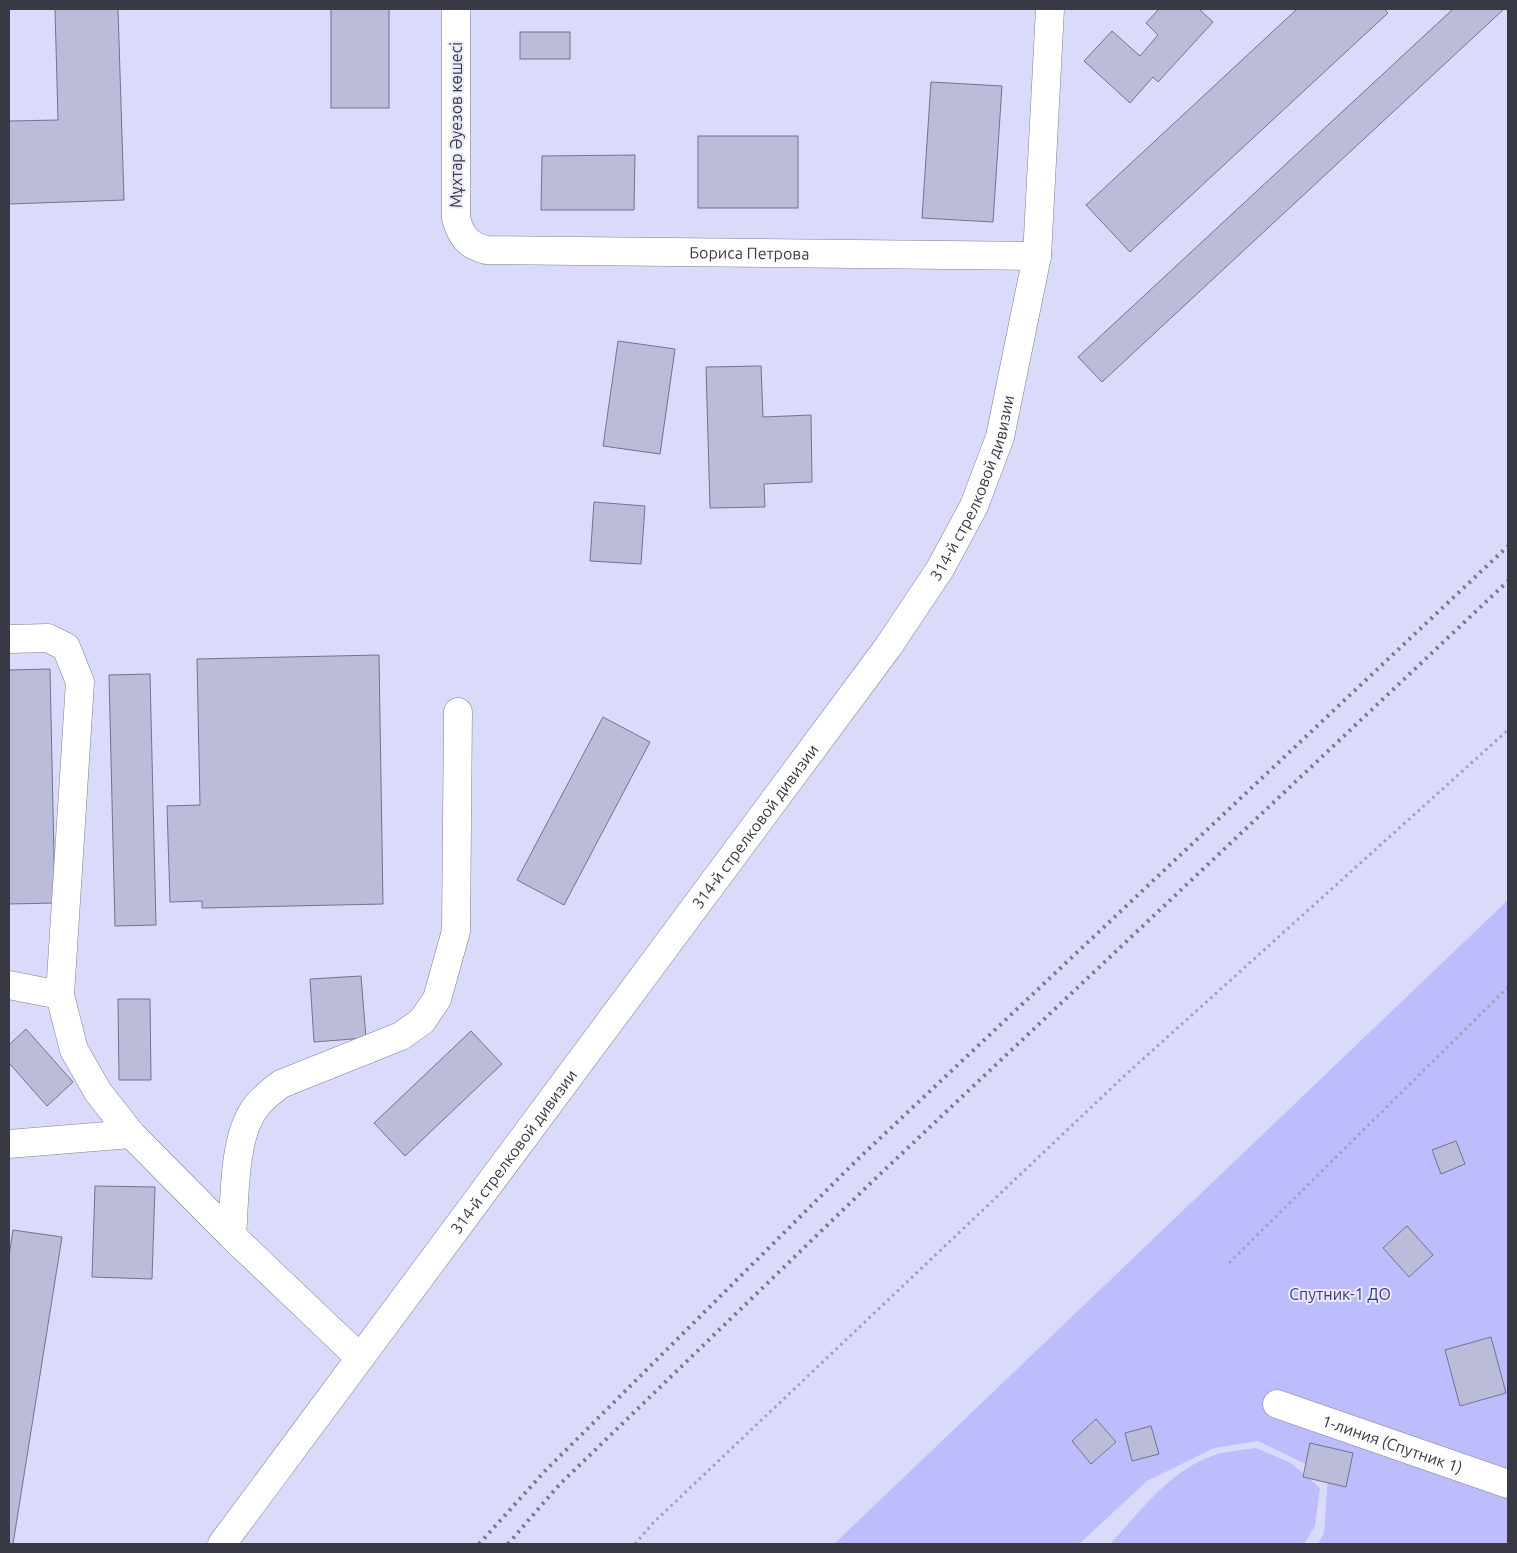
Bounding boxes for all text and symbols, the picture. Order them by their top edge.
street label: Мұхтар Әуезов көшесі [447,42,465,208]
street label: Бориса Петрова [689,243,810,263]
street label: 314-й стрелковой дивизии [926,393,1017,584]
street label: 314-й стрелковой дивизии [688,741,822,912]
street label: 314-й стрелковой дивизии [447,1066,580,1237]
park label: Спутник-1 ДО [1289,1285,1391,1303]
street label: 1-линия (Спутник 1) [1320,1411,1465,1477]

